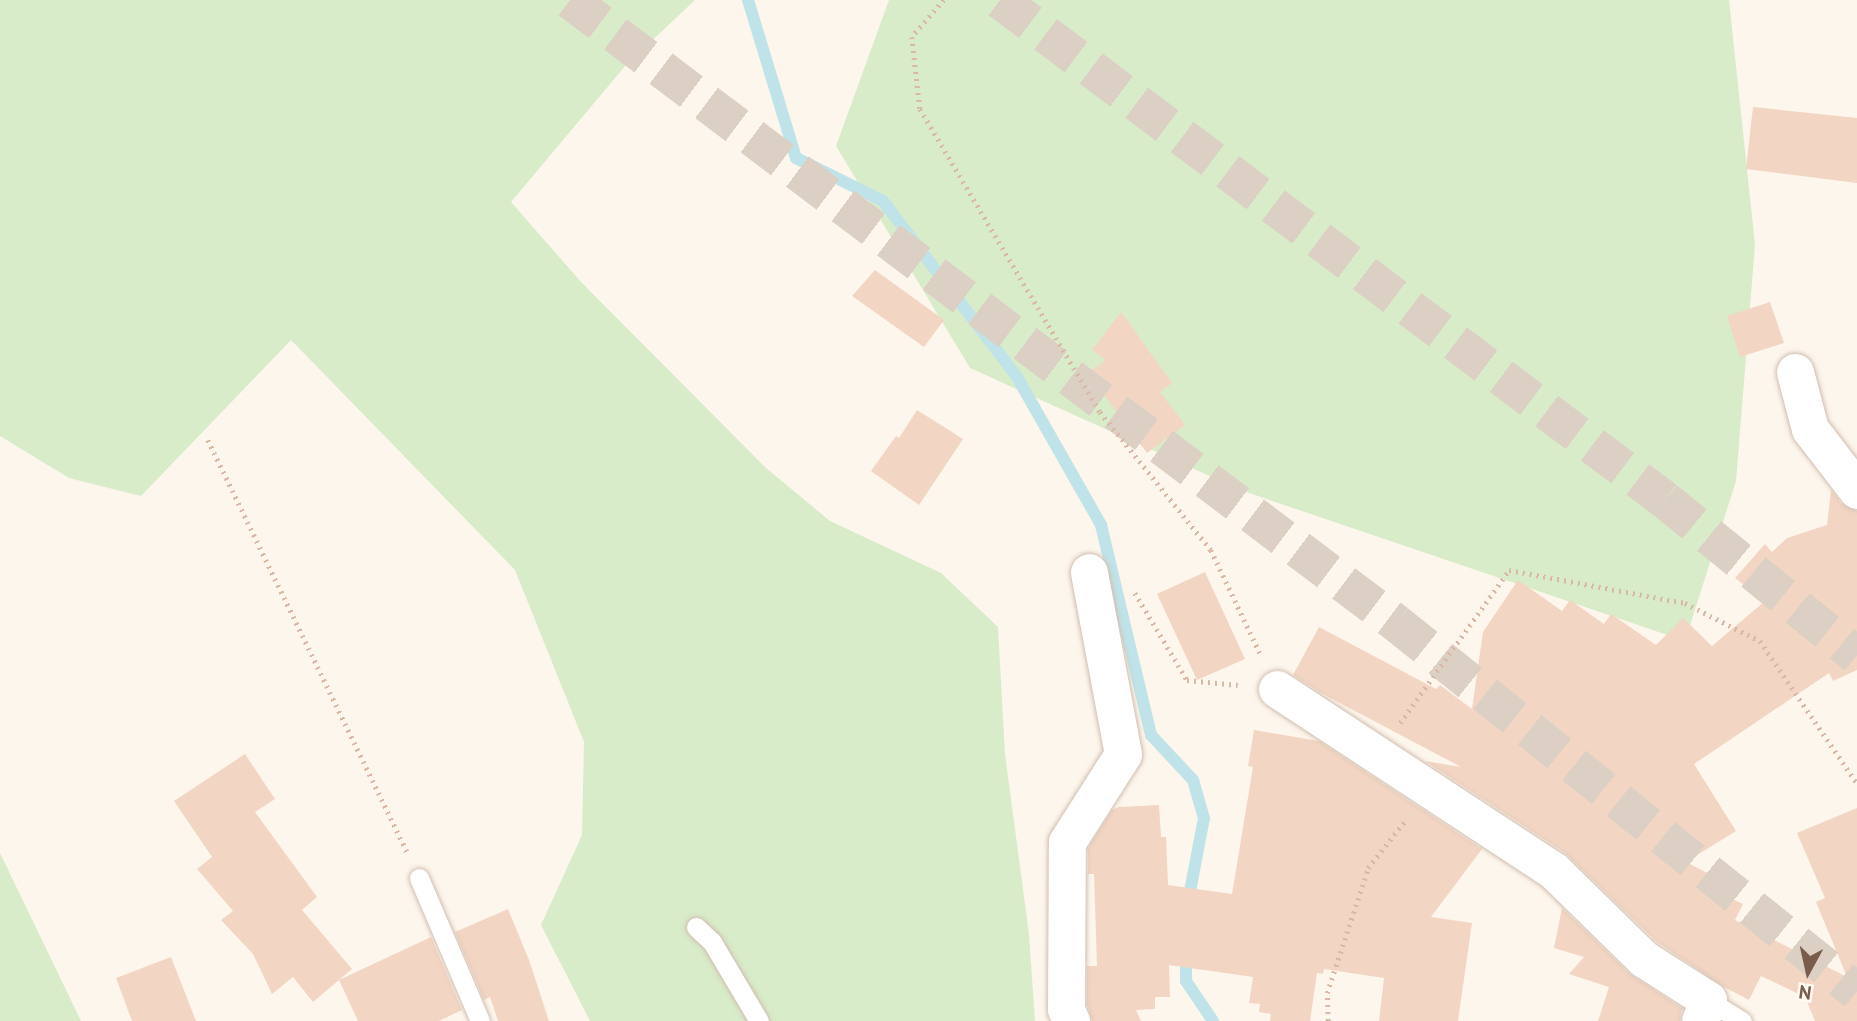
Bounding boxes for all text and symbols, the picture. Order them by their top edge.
north arrow [1773,937,1843,1007]
text: N [1797,980,1813,1006]

